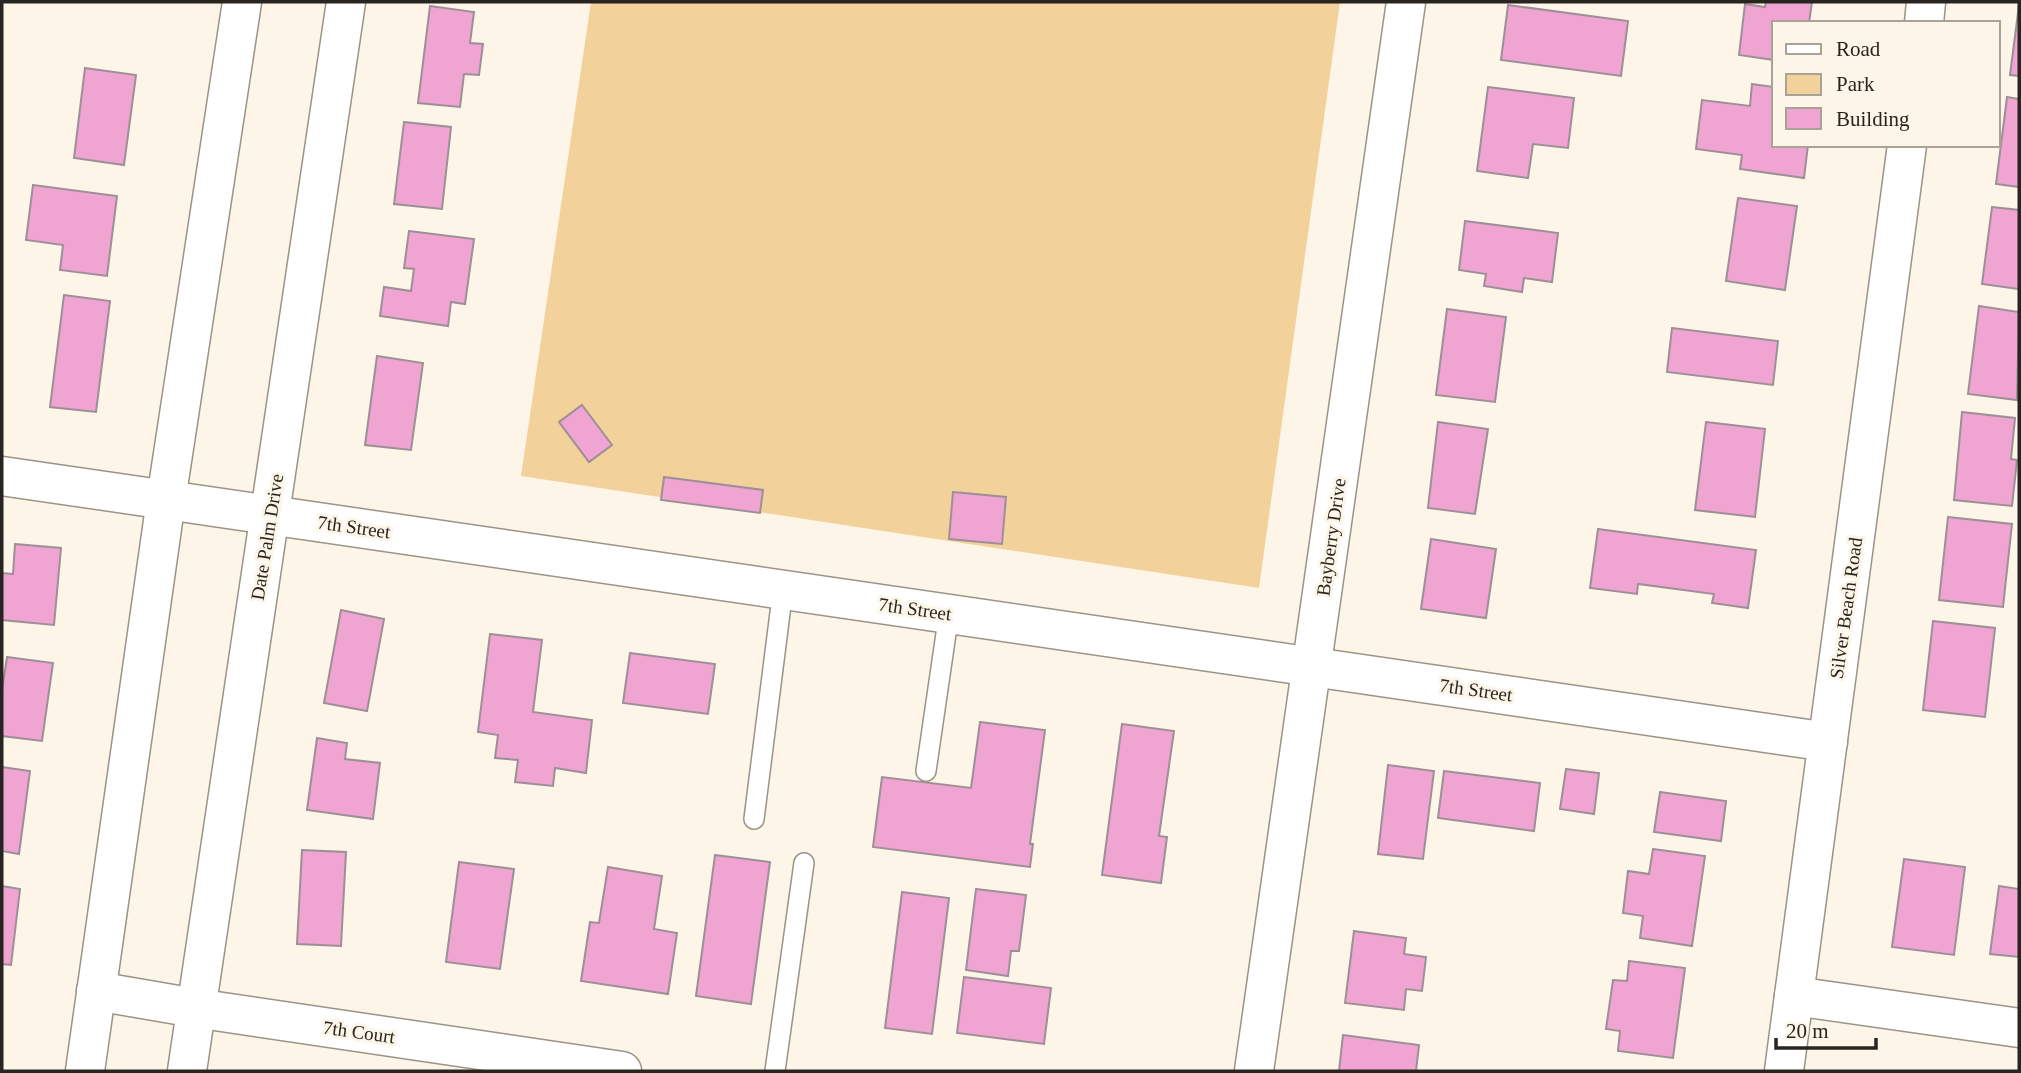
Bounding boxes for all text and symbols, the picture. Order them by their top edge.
legend [1772,21,2000,147]
text: Road [1836,37,1881,61]
text: Park [1836,72,1875,96]
text: Building [1836,107,1910,131]
street label: Date Palm Drive [247,472,287,602]
street label: Bayberry Drive [1312,477,1350,597]
street label: 7th Street [316,511,392,543]
street label: Silver Beach Road [1826,536,1866,680]
street label: 7th Street [877,593,953,625]
street label: 7th Street [1438,674,1514,706]
scale bar [1776,1006,1876,1050]
street label: 7th Court [322,1017,397,1048]
text: 20 m [1786,1019,1829,1043]

